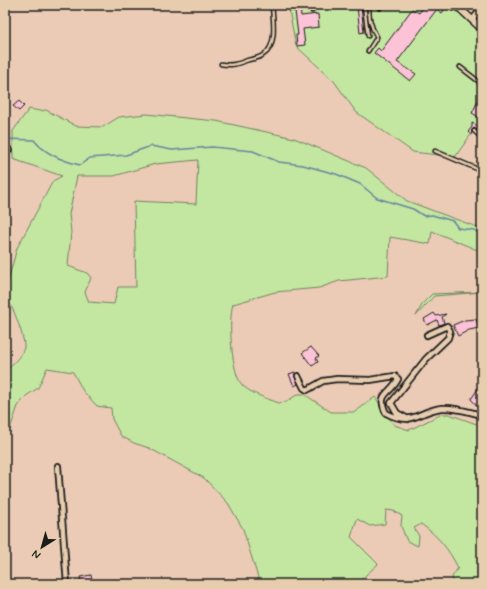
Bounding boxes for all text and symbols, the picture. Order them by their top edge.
north arrow [22,527,62,567]
text: N [29,546,44,562]

